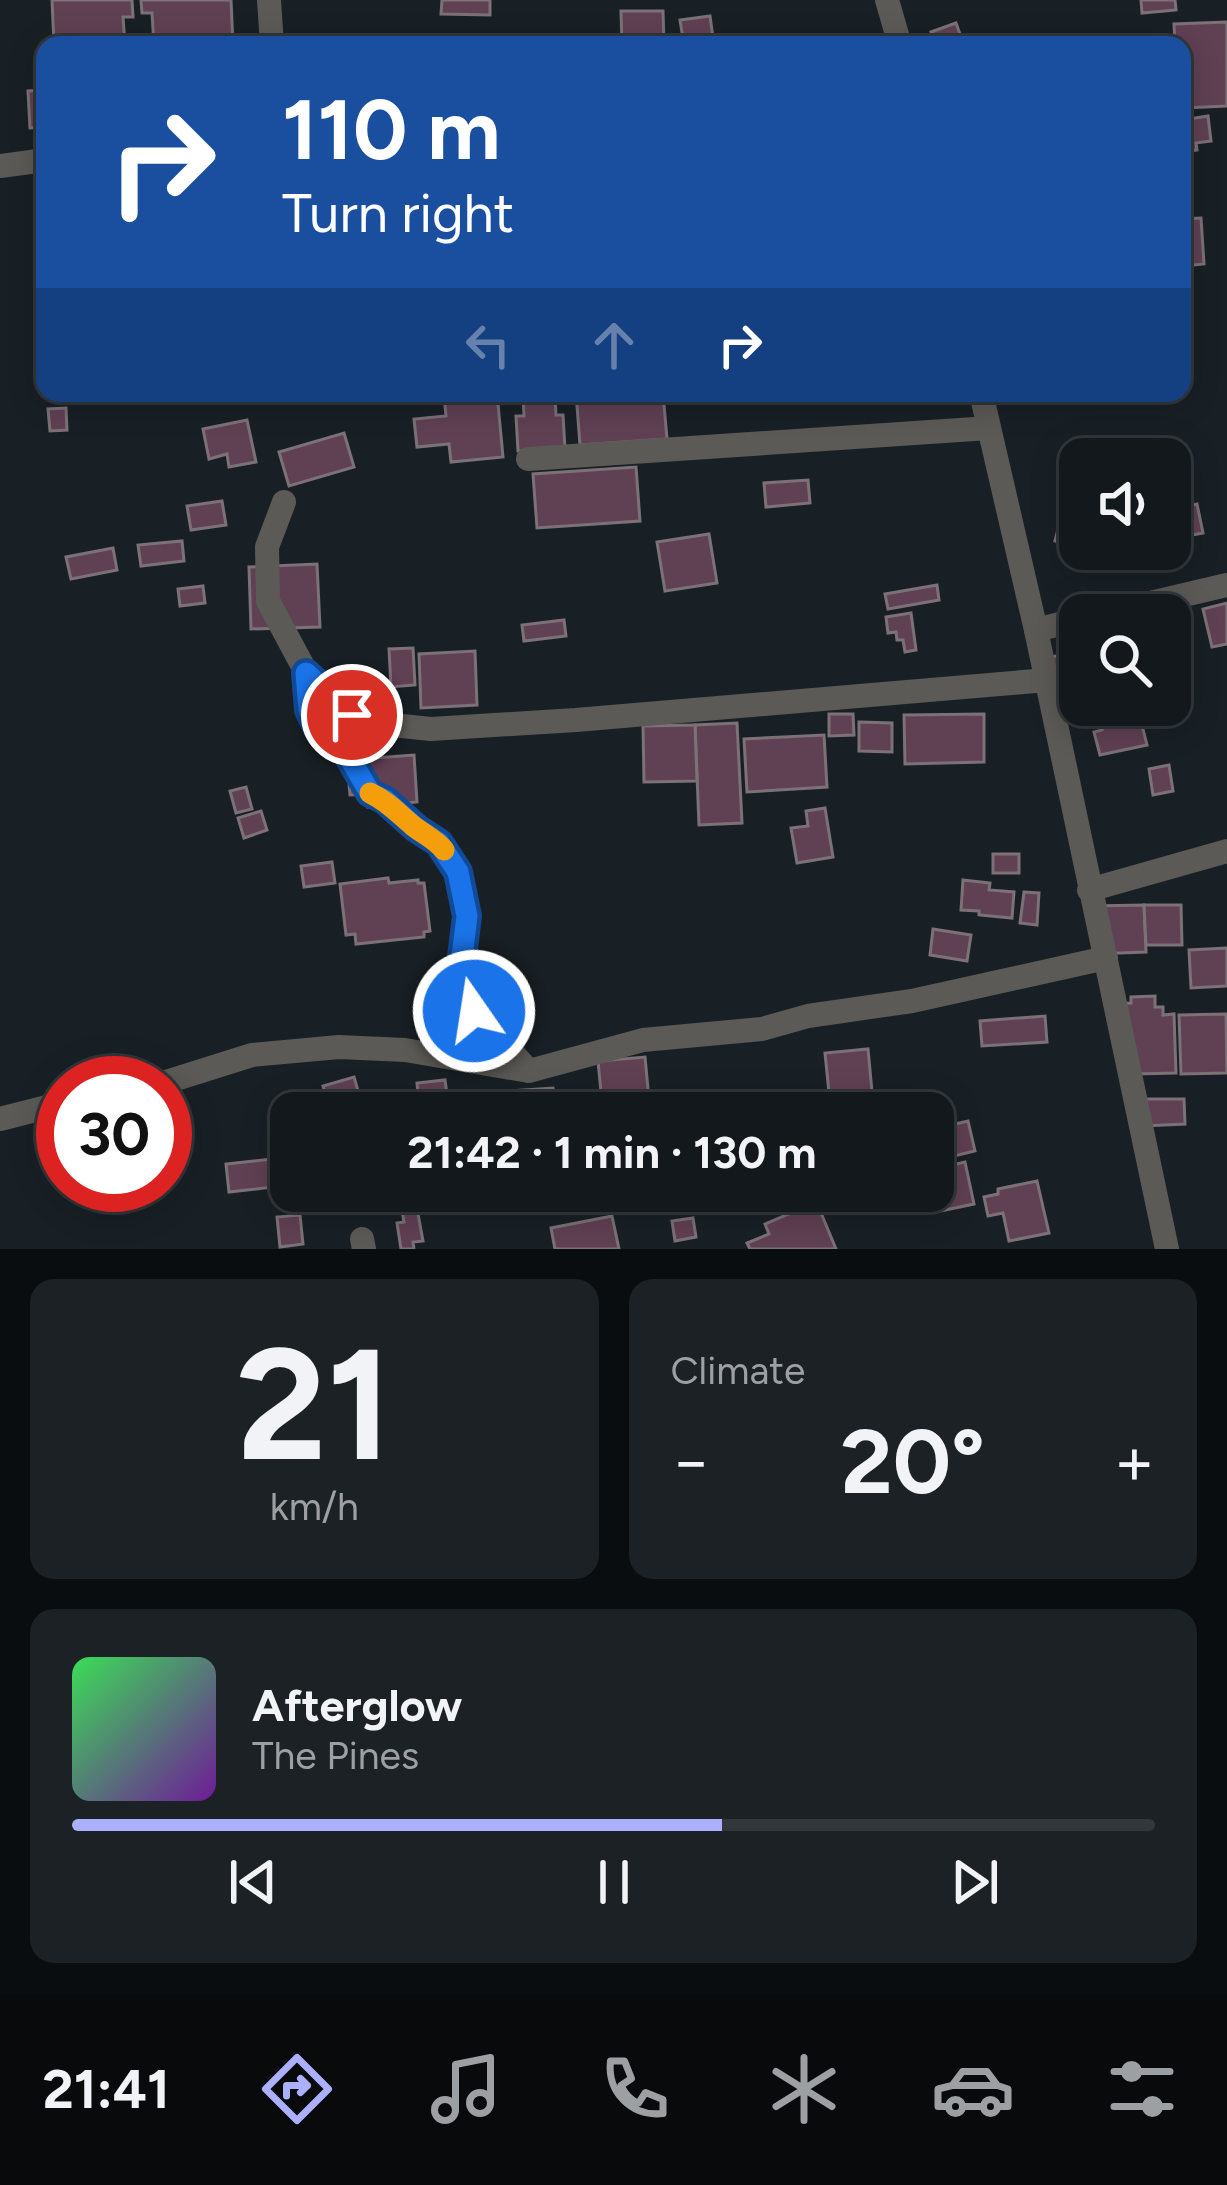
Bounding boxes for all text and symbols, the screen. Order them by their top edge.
text: 110 m [282,79,501,180]
icon: right [84,84,240,240]
text: Turn right [282,181,514,246]
icon: left [455,312,521,378]
icon: ahead [581,312,647,378]
icon: right [707,312,773,378]
map controls [1059,438,1191,726]
button: sound [1059,438,1191,570]
button: search [1059,594,1191,726]
pin [301,664,403,766]
icon: arrive [319,682,385,748]
position arrow [411,948,537,1074]
speed limit sign: 30 [36,1056,192,1212]
text: 21:42 · 1 min · 130 m [408,1125,816,1179]
text: 21 [236,1311,392,1498]
text: Climate [671,1347,805,1394]
text: 20° [841,1407,985,1516]
text: − [671,1421,712,1501]
text: + [1114,1421,1155,1501]
text: km/h [270,1483,359,1530]
text: Afterglow [252,1678,462,1732]
text: The Pines [252,1732,419,1779]
icon: previous [220,1849,286,1915]
icon: pause [581,1849,647,1915]
icon: next [942,1849,1008,1915]
icon: directions [255,2047,339,2131]
icon: music [424,2047,508,2131]
icon: phone [593,2047,677,2131]
icon: climate [762,2047,846,2131]
icon: car [931,2047,1015,2131]
icon: filters [1100,2047,1184,2131]
text: 21:41 [43,2057,170,2122]

